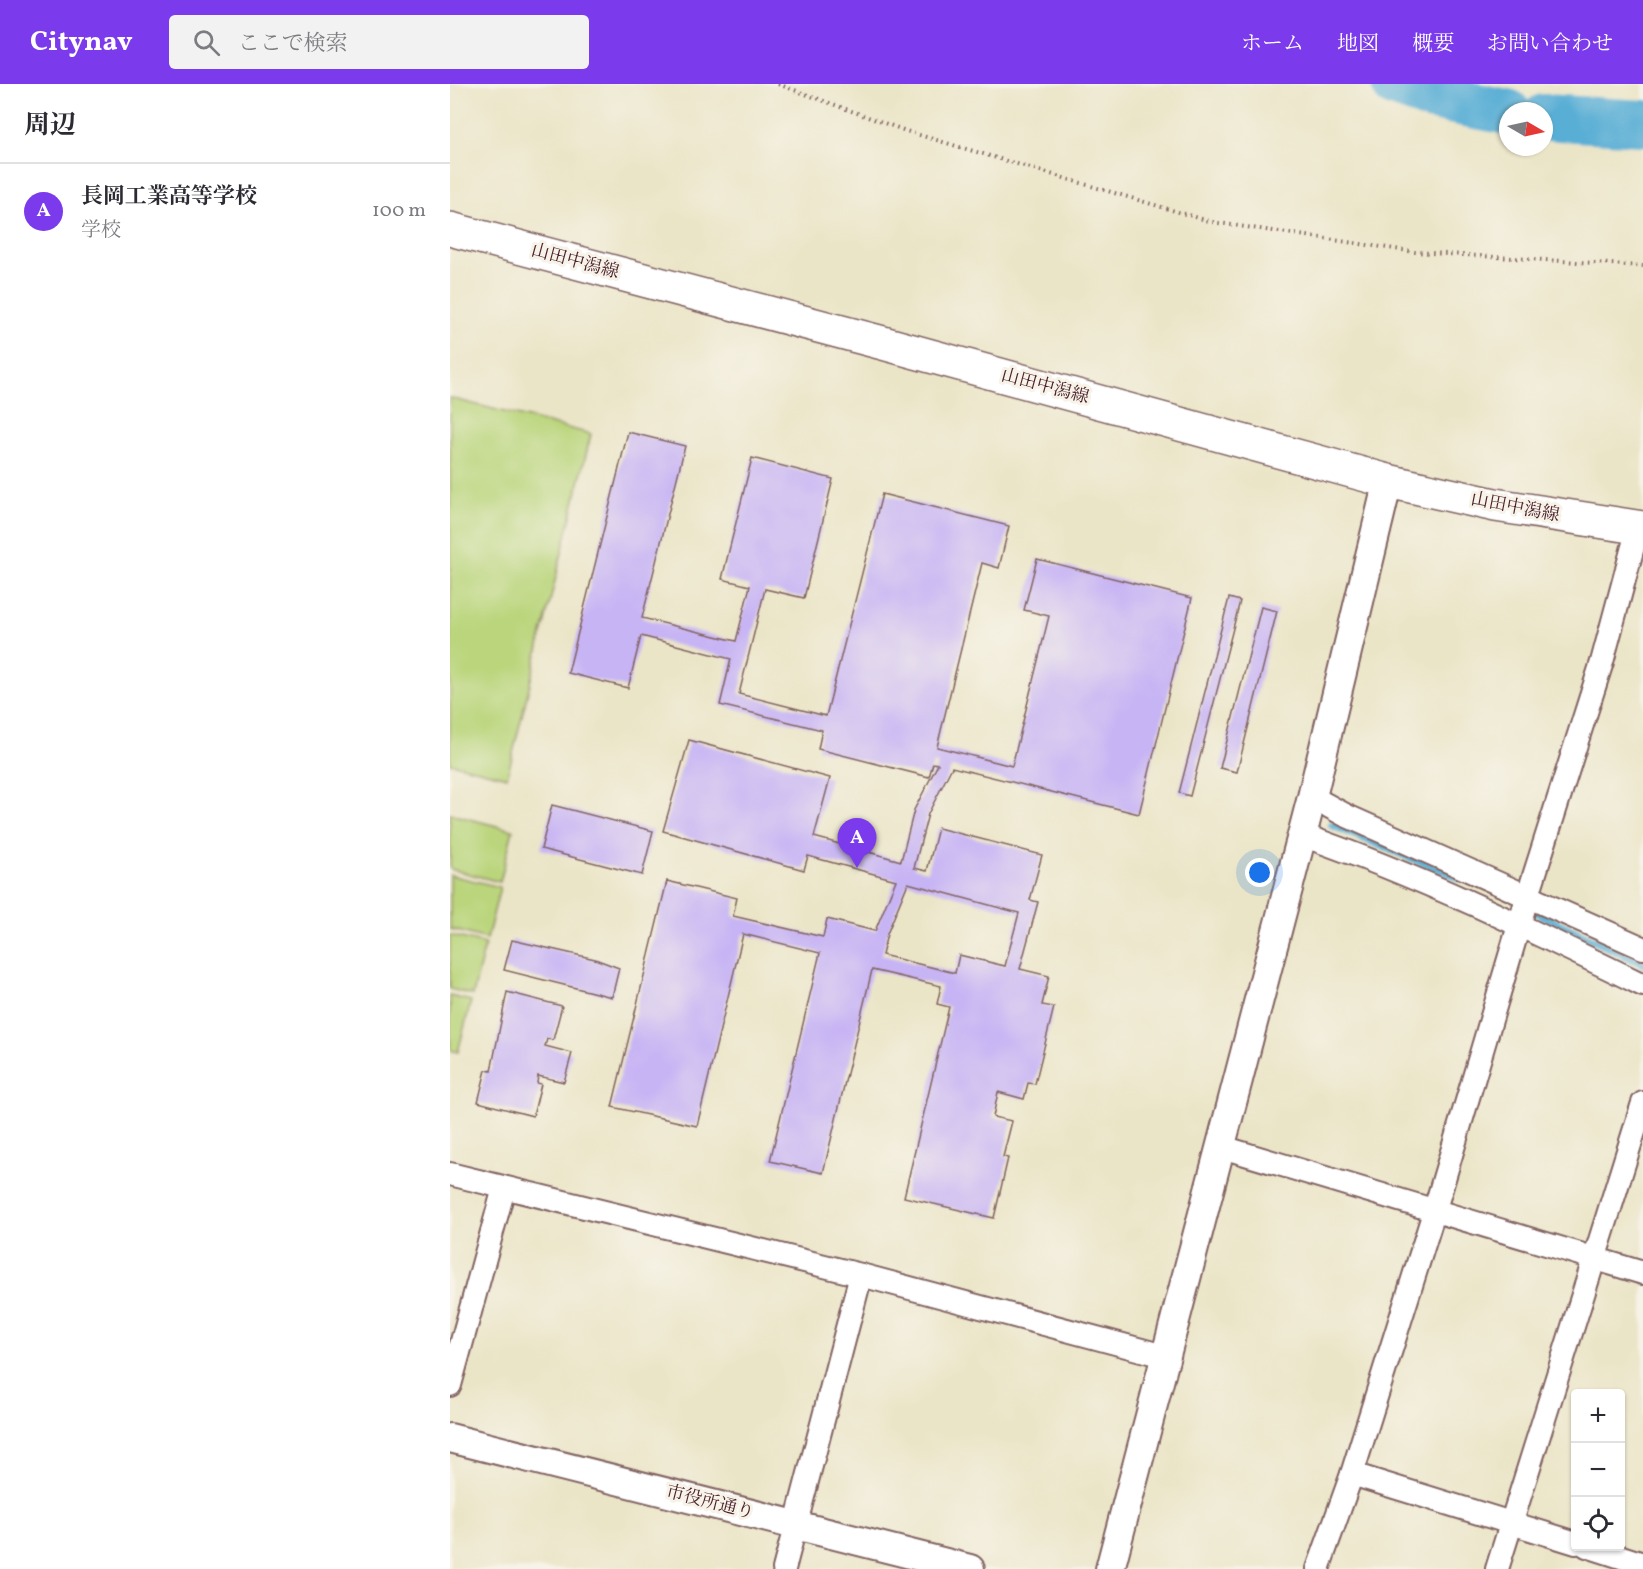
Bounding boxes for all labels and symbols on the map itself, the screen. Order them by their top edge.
north arrow [1499,102,1553,156]
street label: 山田中潟線 [528,238,622,286]
street label: 山田中潟線 [998,363,1092,411]
street label: 山田中潟線 [1468,487,1562,529]
pin: A [838,818,876,868]
your location [1245,858,1274,887]
street label: 市役所通り [663,1480,757,1526]

